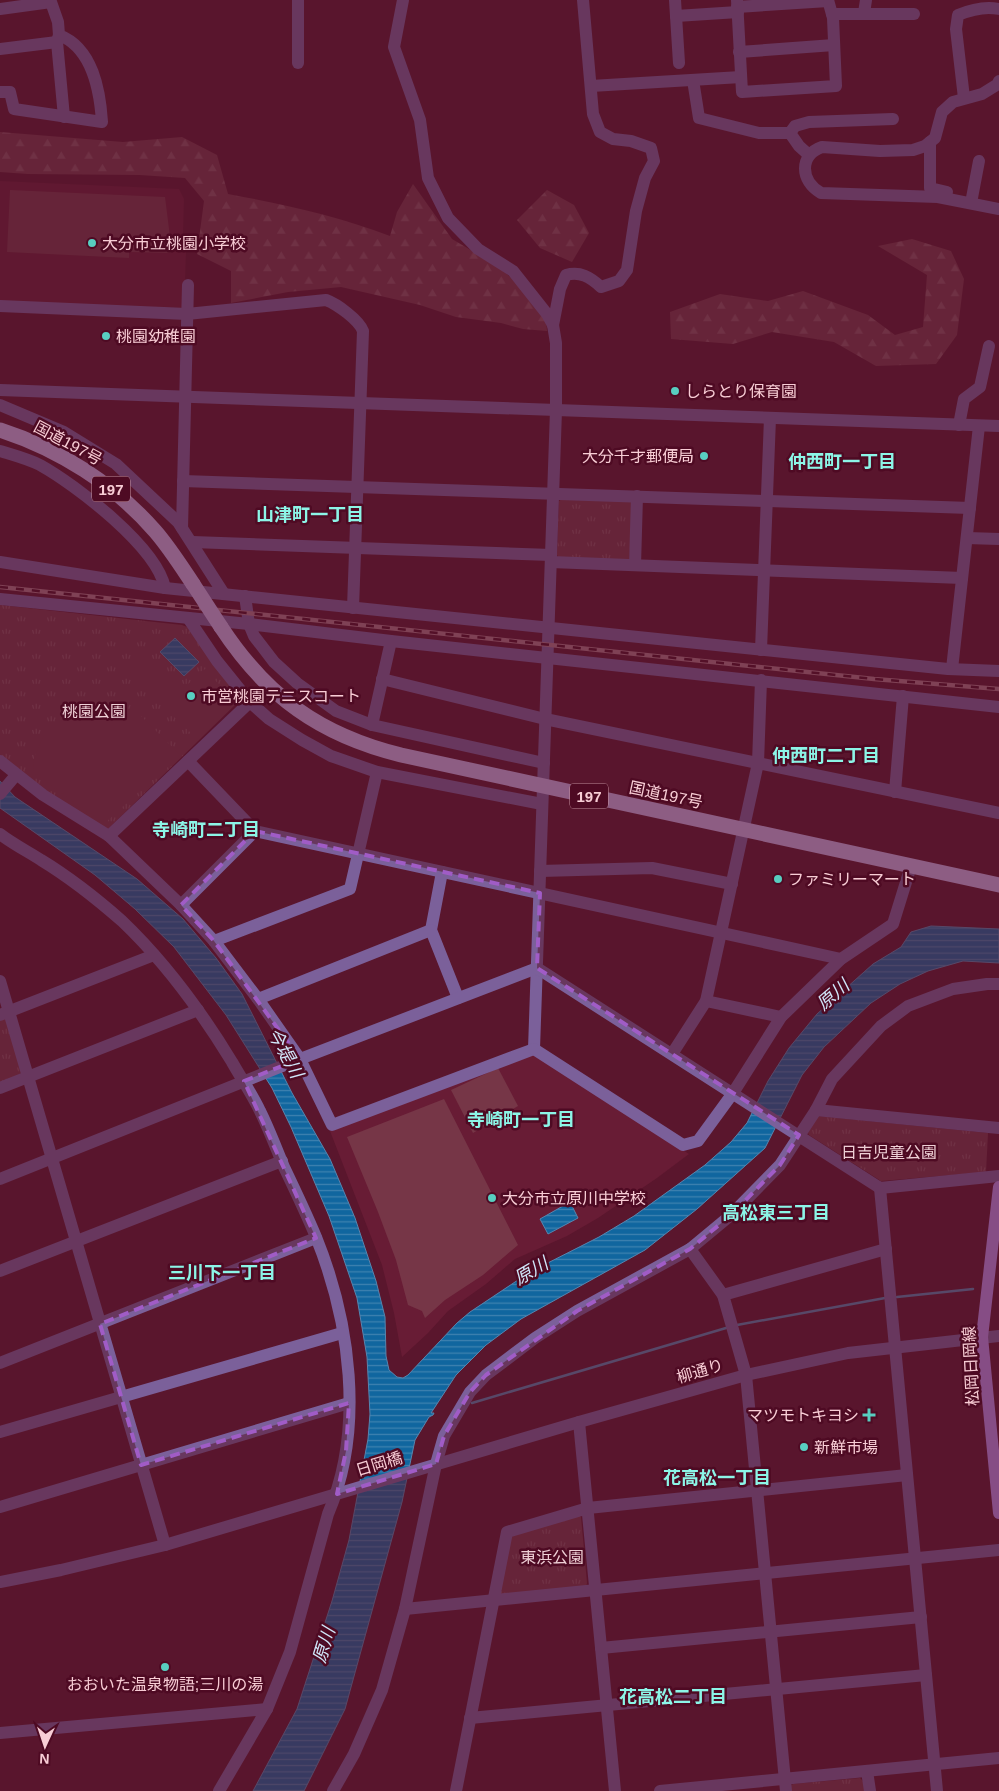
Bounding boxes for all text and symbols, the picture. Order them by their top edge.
place label: 大分市立桃園小学校 [102,235,246,252]
marker: 大分市立桃園小学校 [86,237,98,249]
place label: 桃園幼稚園 [116,328,196,345]
marker: 桃園幼稚園 [100,330,112,342]
place label: しらとり保育園 [685,383,797,400]
marker: しらとり保育園 [669,385,681,397]
street label: 国道197号 [31,418,105,468]
place label: 大分千才郵便局 [582,448,694,465]
marker: 大分千才郵便局 [698,450,710,462]
district label: 仲西町一丁目 [788,452,896,472]
road number: 197 [92,476,130,502]
district label: 山津町一丁目 [256,505,364,525]
place label: 市営桃園テニスコート [201,688,361,705]
marker: 市営桃園テニスコート [185,690,197,702]
park label: 桃園公園 [62,703,126,720]
district label: 仲西町二丁目 [772,746,880,766]
street label: 国道197号 [628,779,704,811]
road number: 197 [570,784,608,808]
district label: 寺崎町二丁目 [152,820,260,840]
place label: ファミリーマート [788,871,916,888]
marker: ファミリーマート [772,873,784,885]
water label: 原川 [813,974,855,1014]
water label: 今堤川 [263,1025,308,1083]
district label: 寺崎町一丁目 [467,1110,575,1130]
park label: 日吉児童公園 [841,1144,937,1161]
place label: 大分市立原川中学校 [502,1190,646,1207]
marker: 大分市立原川中学校 [486,1192,498,1204]
district label: 高松東三丁目 [722,1203,830,1223]
water label: 原川 [510,1252,553,1289]
district label: 三川下一丁目 [168,1263,276,1283]
street label: 松岡日岡線 [960,1326,982,1406]
street label: 柳通り [675,1356,725,1386]
place label: マツモトキヨシ [747,1407,859,1424]
marker: マツモトキヨシ [863,1409,875,1421]
place label: 新鮮市場 [814,1439,878,1456]
marker: 新鮮市場 [798,1441,810,1453]
street label: 日岡橋 [354,1449,404,1479]
district label: 花高松一丁目 [663,1468,771,1488]
park label: 東浜公園 [520,1549,584,1566]
water label: 原川 [309,1623,339,1665]
marker: おおいた温泉物語;三川の湯 [159,1661,171,1673]
place label: おおいた温泉物語;三川の湯 [67,1676,263,1693]
district label: 花高松二丁目 [619,1687,727,1707]
north arrow [20,1721,70,1771]
text: N [39,1751,50,1767]

